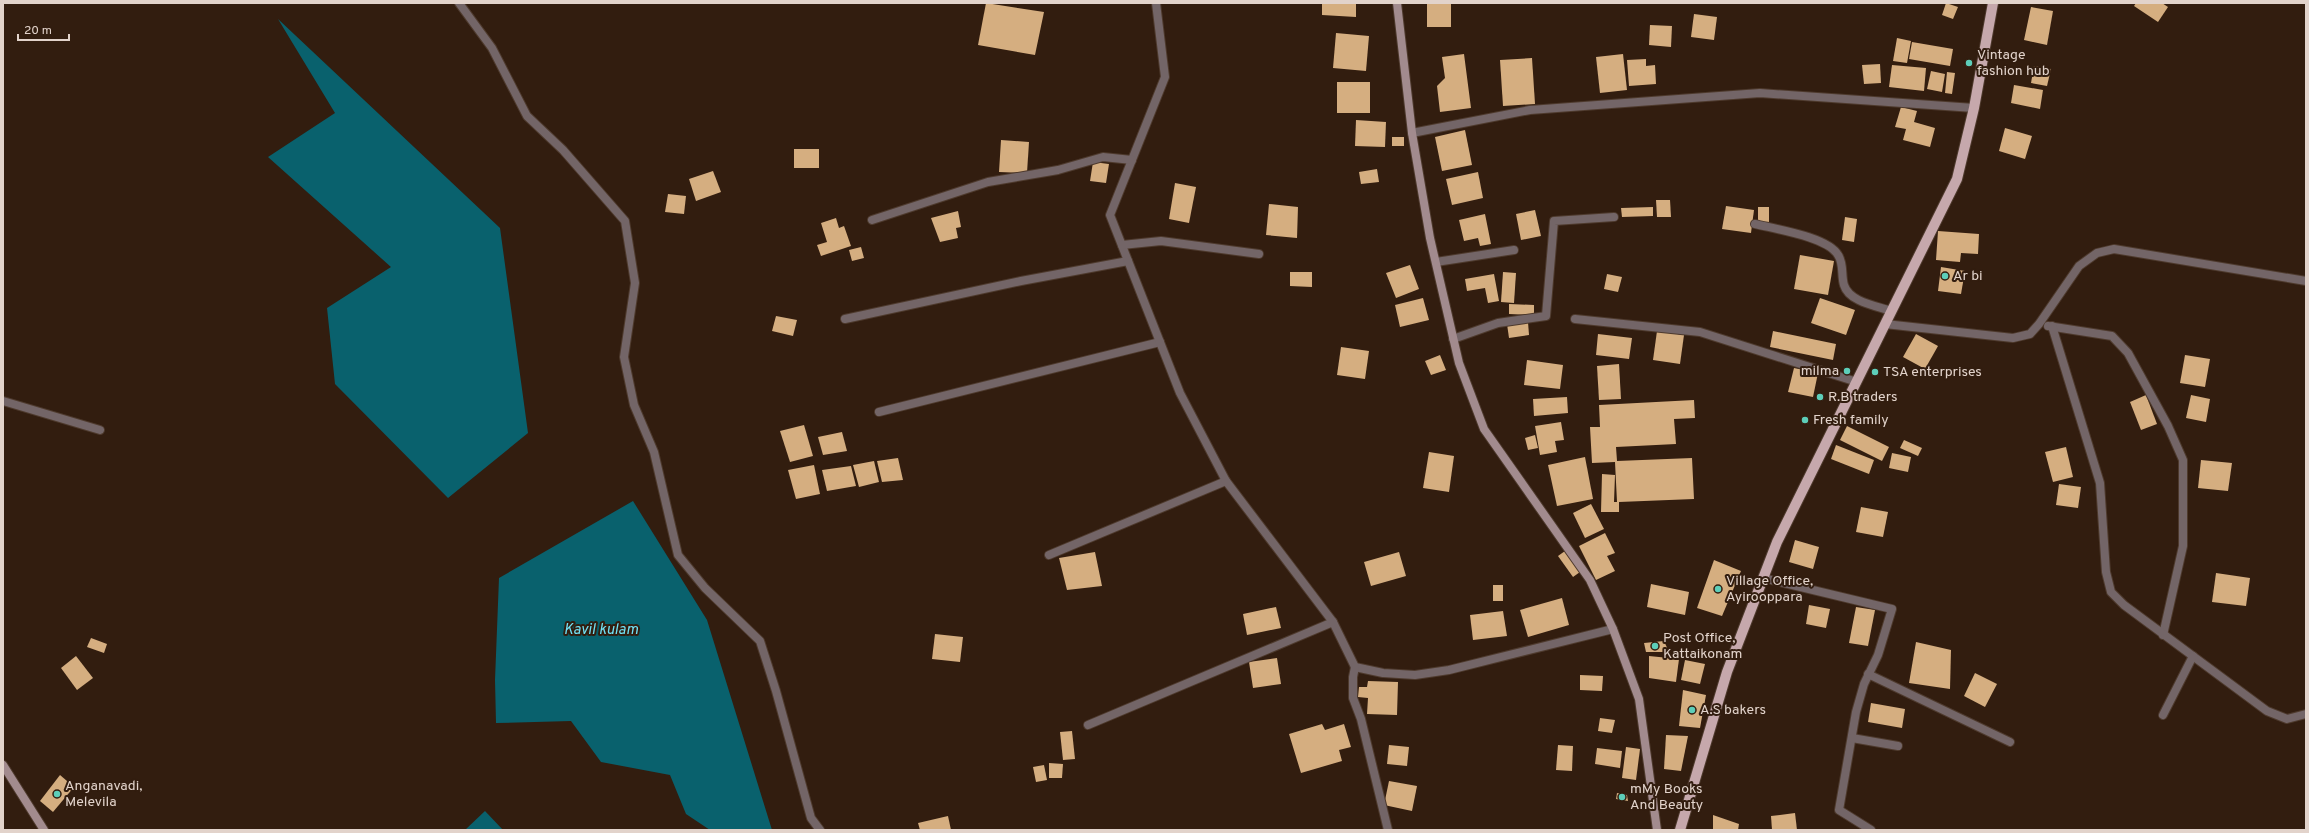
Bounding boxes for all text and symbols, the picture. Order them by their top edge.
scale bar [18,16,69,42]
text: 20 m [24,23,52,39]
place label: Vintage fashion hub [1977,47,2050,80]
marker: Vintage fashion hub [1964,58,1974,68]
place label: Ar bi [1953,268,1983,285]
marker: Ar bi [1940,271,1950,281]
place label: milma [1801,363,1839,380]
place label: TSA enterprises [1883,364,1982,381]
marker: milma [1842,366,1852,376]
marker: TSA enterprises [1870,367,1880,377]
place label: R.B traders [1828,389,1898,406]
marker: R.B traders [1815,392,1825,402]
place label: Fresh family [1813,412,1889,429]
marker: Fresh family [1800,415,1810,425]
place label: Village Office, Ayirooppara [1726,573,1813,606]
marker: Village Office, Ayirooppara [1713,584,1723,594]
water label: Kavil kulam [564,621,639,640]
place label: Post Office, Kattaikonam [1663,630,1742,663]
marker: Post Office, Kattaikonam [1650,641,1660,651]
place label: A.S bakers [1700,702,1766,719]
marker: A.S bakers [1687,705,1697,715]
place label: Anganavadi, Melevila [65,778,142,811]
place label: mMy Books And Beauty [1630,781,1703,814]
marker: Anganavadi, Melevila [52,789,62,799]
marker: mMy Books And Beauty [1617,792,1627,802]

